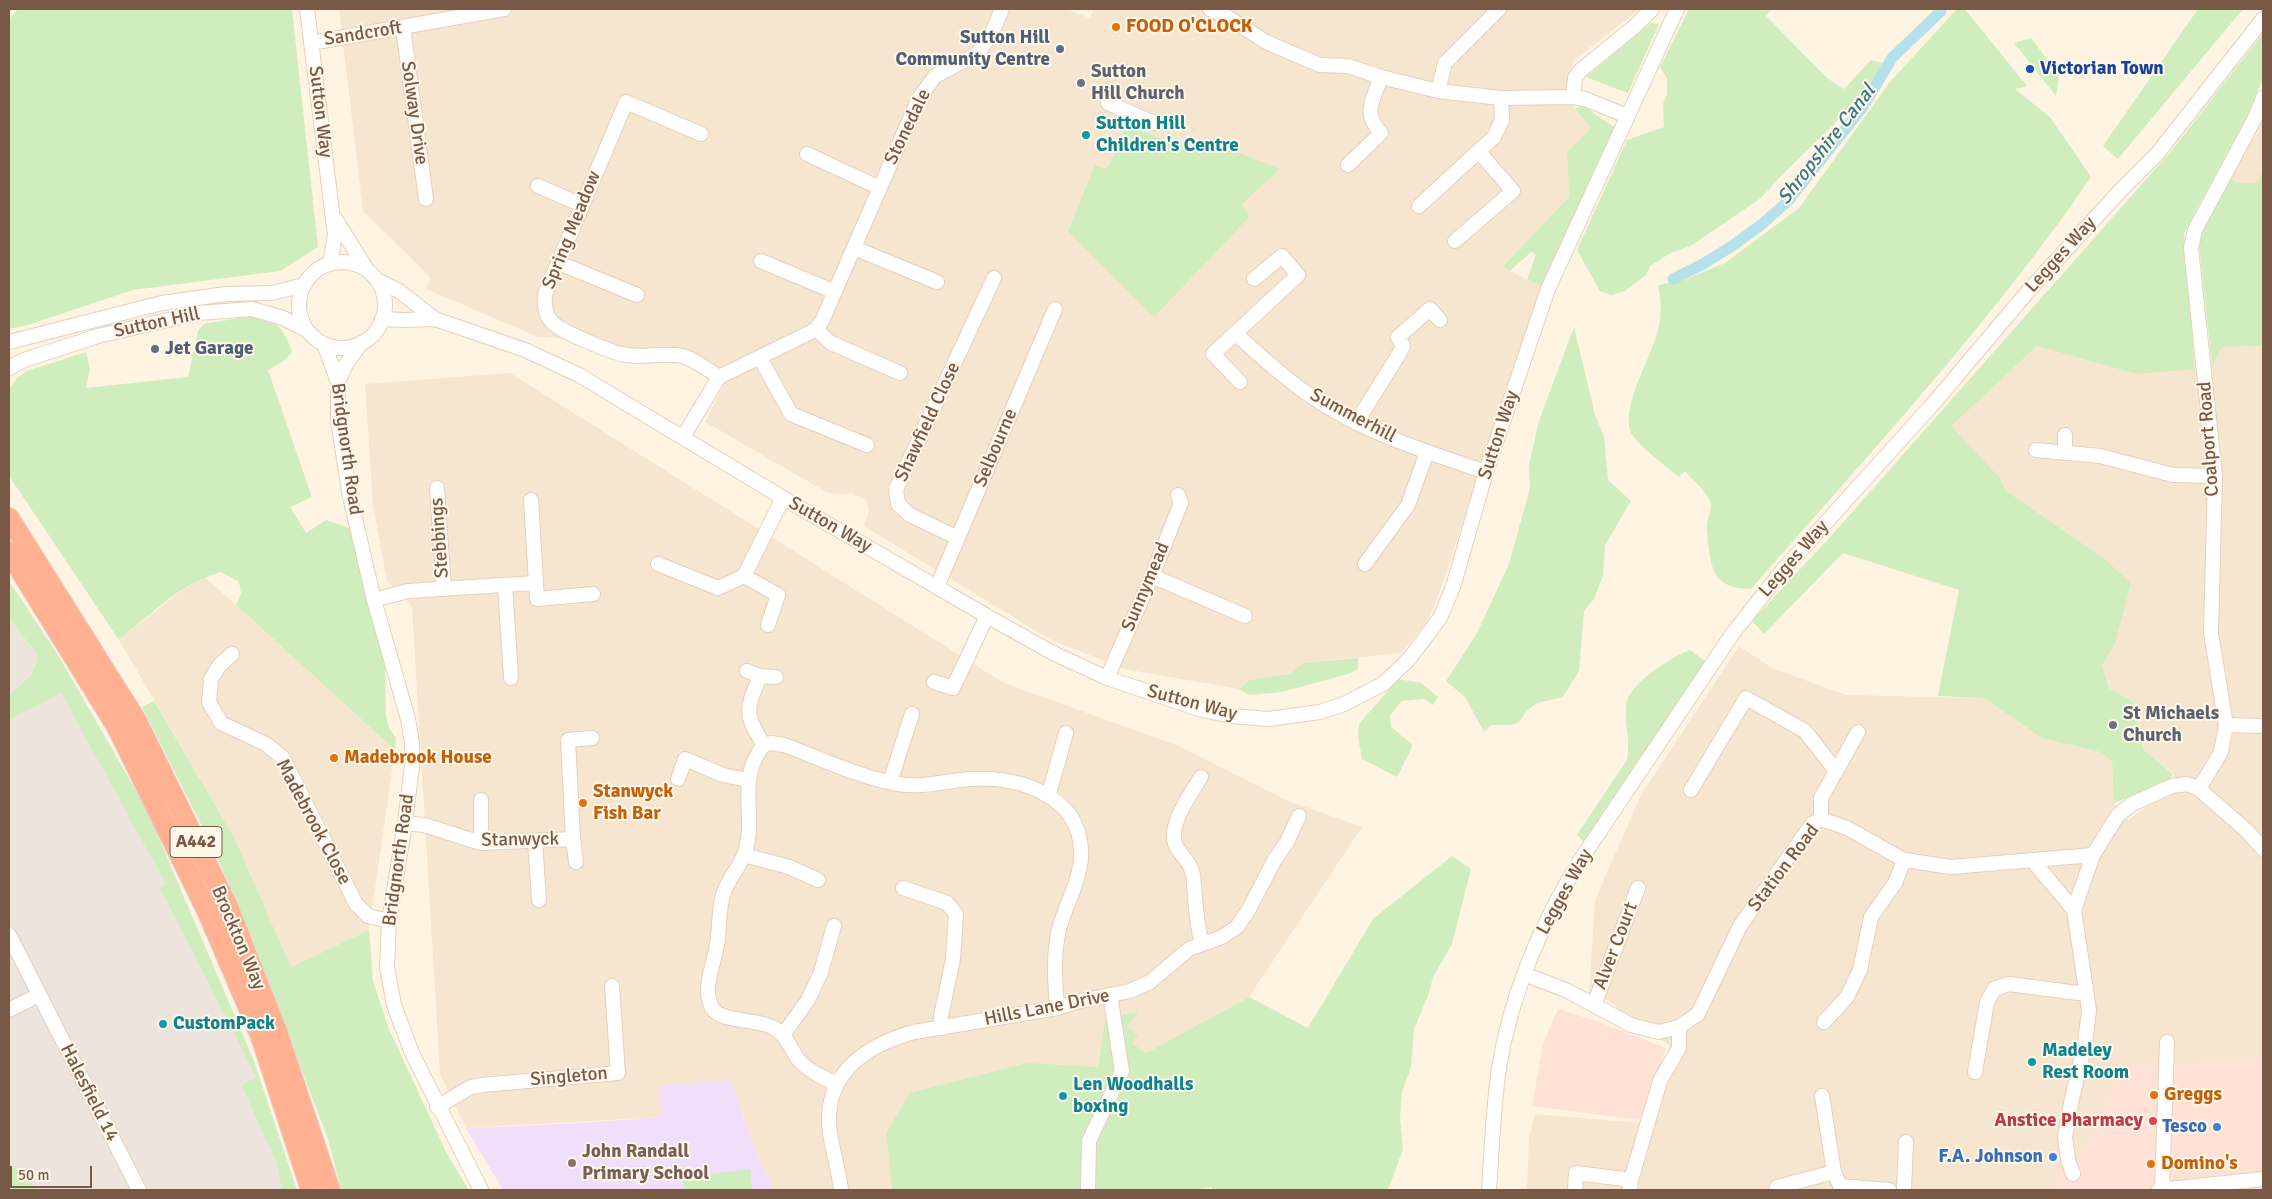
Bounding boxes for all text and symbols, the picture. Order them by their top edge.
place label: FOOD O'CLOCK [1126,16,1253,38]
street label: Sandcroft [323,17,403,51]
marker: FOOD O'CLOCK [1110,21,1122,33]
place label: Sutton Hill Community Centre [895,27,1050,71]
marker: Sutton Hill Community Centre [1054,43,1066,55]
place label: Victorian Town [2040,58,2164,80]
street label: Solway Drive [395,60,433,166]
place label: Sutton Hill Church [1091,61,1185,105]
marker: Victorian Town [2024,63,2036,75]
street label: Sutton Way [303,65,337,159]
marker: Sutton Hill Church [1075,77,1087,89]
water label: Shropshire Canal [1773,80,1881,210]
street label: Stonedale [880,85,936,169]
place label: Sutton Hill Children's Centre [1096,113,1239,157]
marker: Sutton Hill Children's Centre [1080,129,1092,141]
street label: Spring Meadow [538,168,606,292]
street label: Legges Way [2021,212,2101,298]
street label: Sutton Hill [112,303,202,343]
place label: Jet Garage [165,338,254,360]
marker: Jet Garage [149,343,161,355]
street label: Shawfield Close [890,359,966,485]
street label: Bridgnorth Road [325,381,367,517]
street label: Coalport Road [2194,381,2224,497]
street label: Summerhill [1306,384,1400,448]
street label: Sutton Way [1474,388,1524,482]
street label: Selbourne [969,405,1023,491]
street label: Sutton Way [784,492,876,558]
street label: Stebbings [426,497,454,579]
street label: Legges Way [1754,516,1834,602]
street label: Sunnymead [1117,539,1175,635]
street label: Sutton Way [1145,680,1239,726]
place label: St Michaels Church [2123,703,2219,747]
marker: St Michaels Church [2107,719,2119,731]
place label: Madebrook House [344,747,492,769]
marker: Madebrook House [328,752,340,764]
street label: Madebrook Close [270,755,356,889]
place label: Stanwyck Fish Bar [593,781,673,825]
street label: Bridgnorth Road [378,792,420,928]
marker: Stanwyck Fish Bar [577,797,589,809]
street label: Station Road [1744,820,1824,916]
road number: A442 [170,826,222,858]
street label: Stanwyck [481,828,559,852]
street label: Legges Way [1532,845,1598,939]
street label: Brockton Way [206,883,270,993]
street label: Alver Court [1589,899,1643,993]
street label: Hills Lane Drive [982,985,1112,1031]
place label: CustomPack [173,1013,275,1035]
marker: CustomPack [157,1018,169,1030]
street label: Halesfield 14 [55,1040,123,1146]
place label: Madeley Rest Room [2042,1040,2129,1084]
marker: Madeley Rest Room [2026,1056,2038,1068]
street label: Singleton [529,1062,609,1092]
place label: Len Woodhalls boxing [1073,1074,1193,1118]
place label: Greggs [2164,1084,2222,1106]
marker: Greggs [2148,1089,2160,1101]
marker: Len Woodhalls boxing [1057,1090,1069,1102]
place label: Anstice Pharmacy [1995,1110,2143,1132]
marker: Anstice Pharmacy [2147,1115,2159,1127]
place label: Tesco [2162,1116,2207,1138]
marker: Tesco [2211,1121,2223,1133]
place label: John Randall Primary School [582,1141,709,1185]
place label: F.A. Johnson [1938,1146,2043,1168]
marker: F.A. Johnson [2047,1151,2059,1163]
place label: Domino's [2161,1153,2238,1175]
scale bar [12,1156,95,1188]
marker: John Randall Primary School [566,1157,578,1169]
marker: Domino's [2145,1158,2157,1170]
text: 50 m [18,1166,49,1184]

